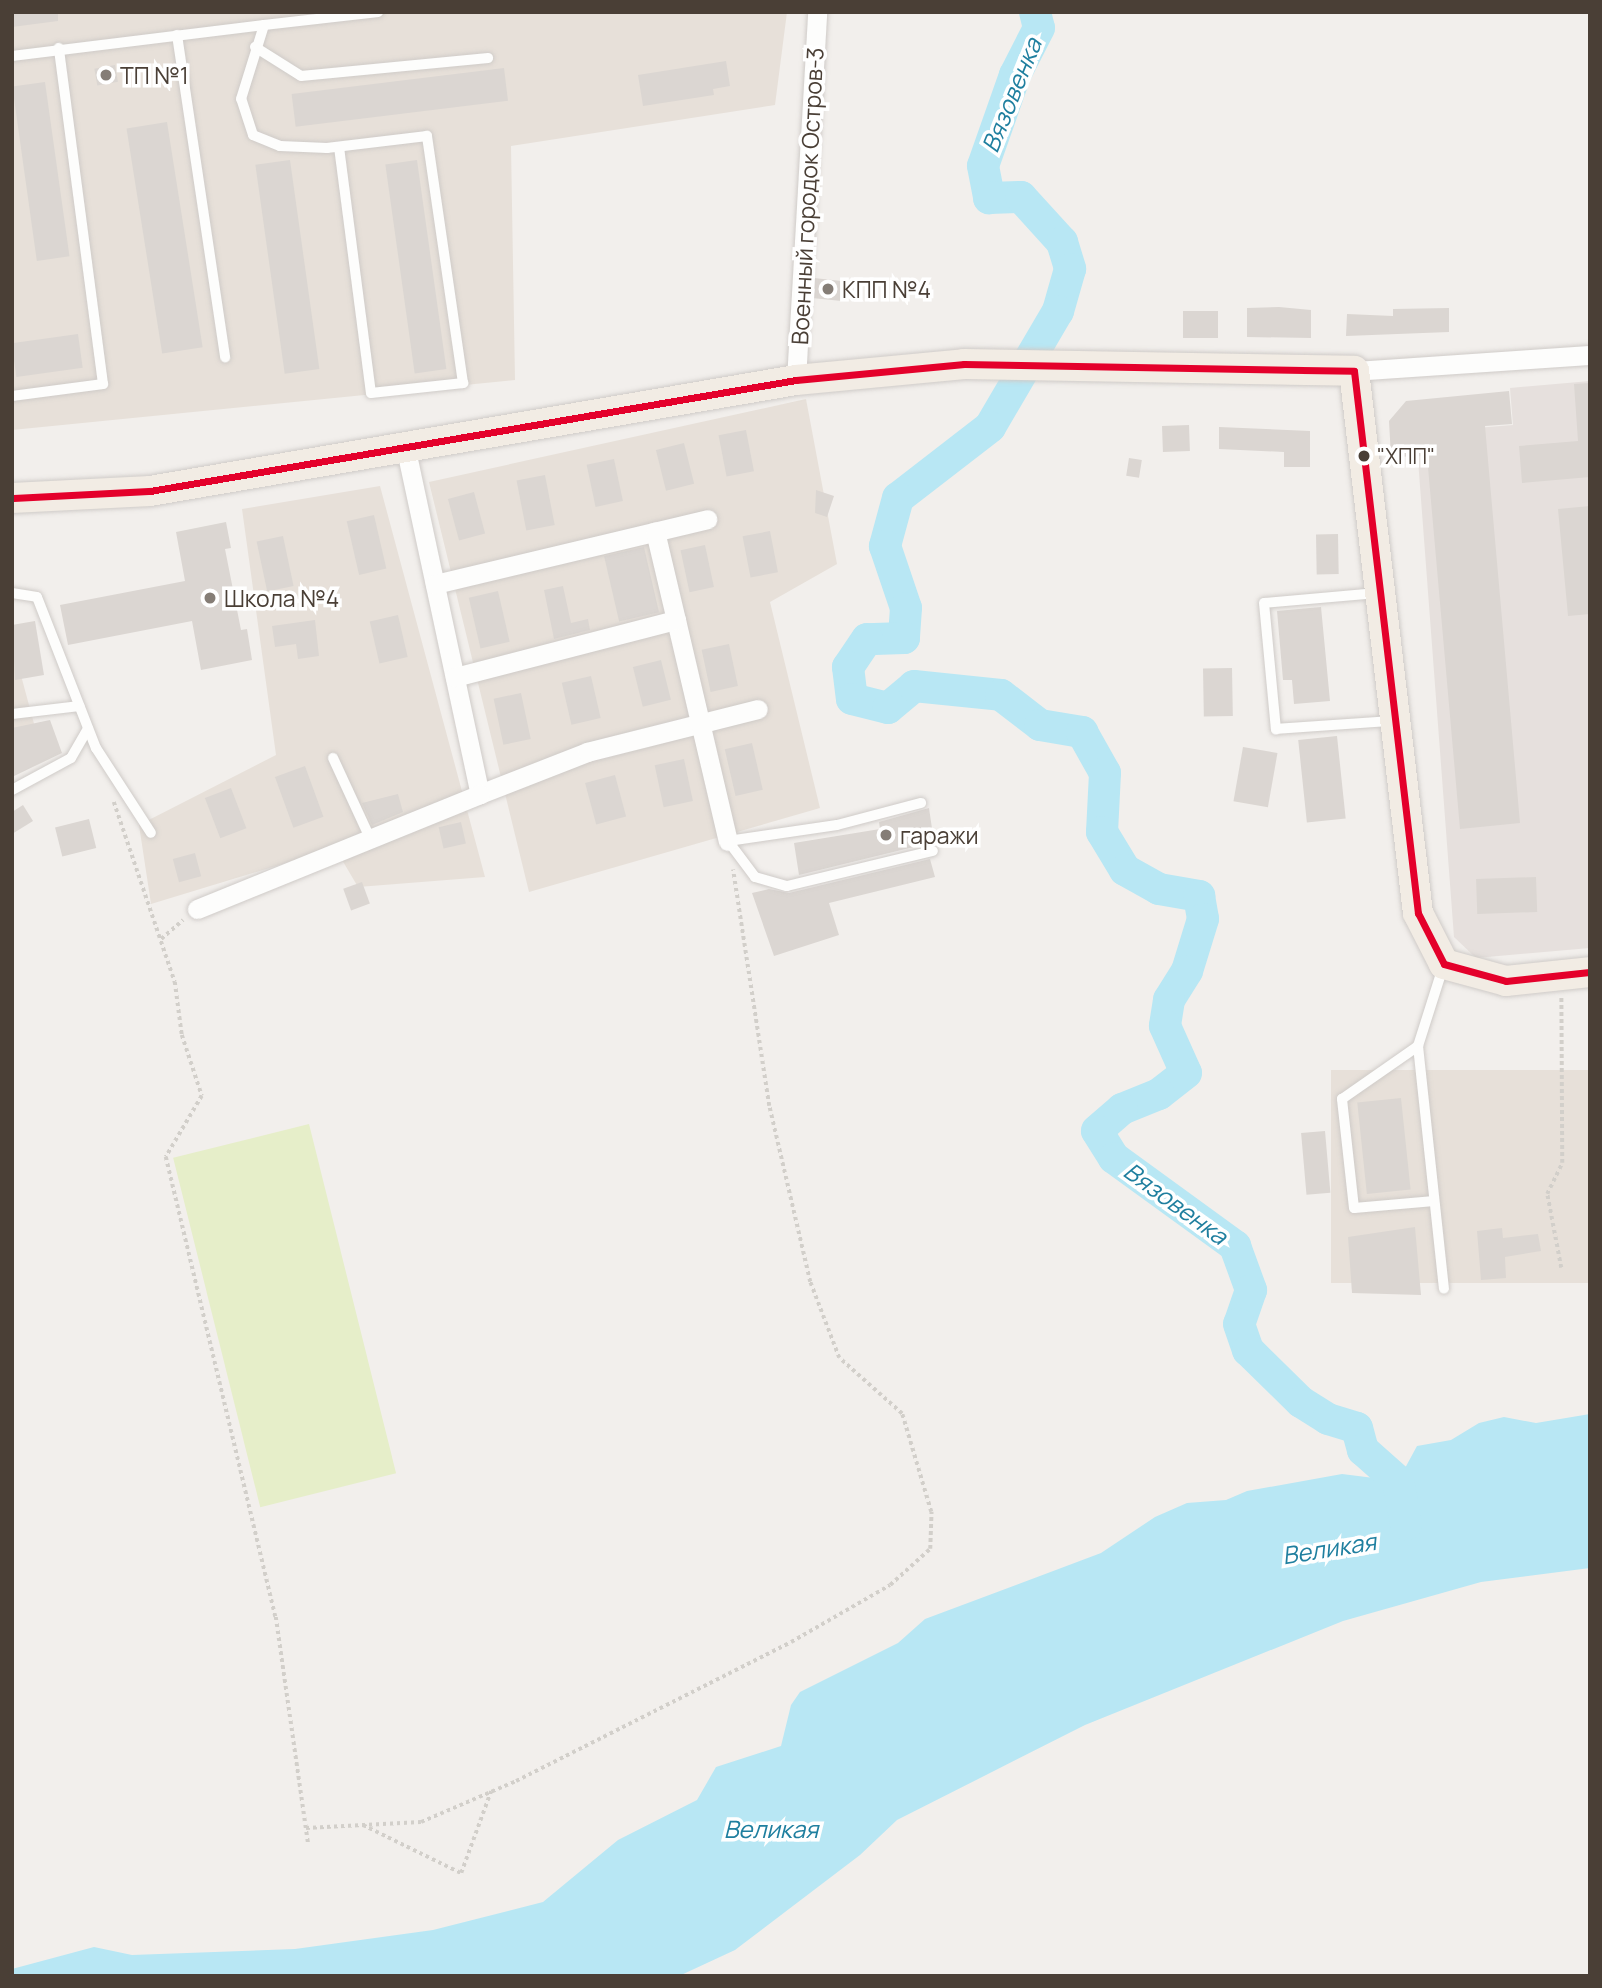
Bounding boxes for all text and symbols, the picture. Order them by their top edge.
water label: Вязовенка [975,34,1047,156]
street label: Военный городок Остров-3 [785,47,829,345]
place label: ТП №1 [120,61,189,89]
marker: ТП №1 [98,67,114,83]
place label: КПП №4 [842,275,931,303]
marker: КПП №4 [820,281,836,297]
place label: "ХПП" [1377,443,1435,469]
marker: "ХПП" [1357,449,1371,463]
place label: Школа №4 [224,584,339,612]
marker: Школа №4 [202,590,218,606]
place label: гаражи [900,821,979,849]
marker: гаражи [878,827,894,843]
water label: Вязовенка [1119,1156,1233,1250]
water label: Великая [1280,1526,1378,1570]
water label: Великая [724,1815,818,1843]

